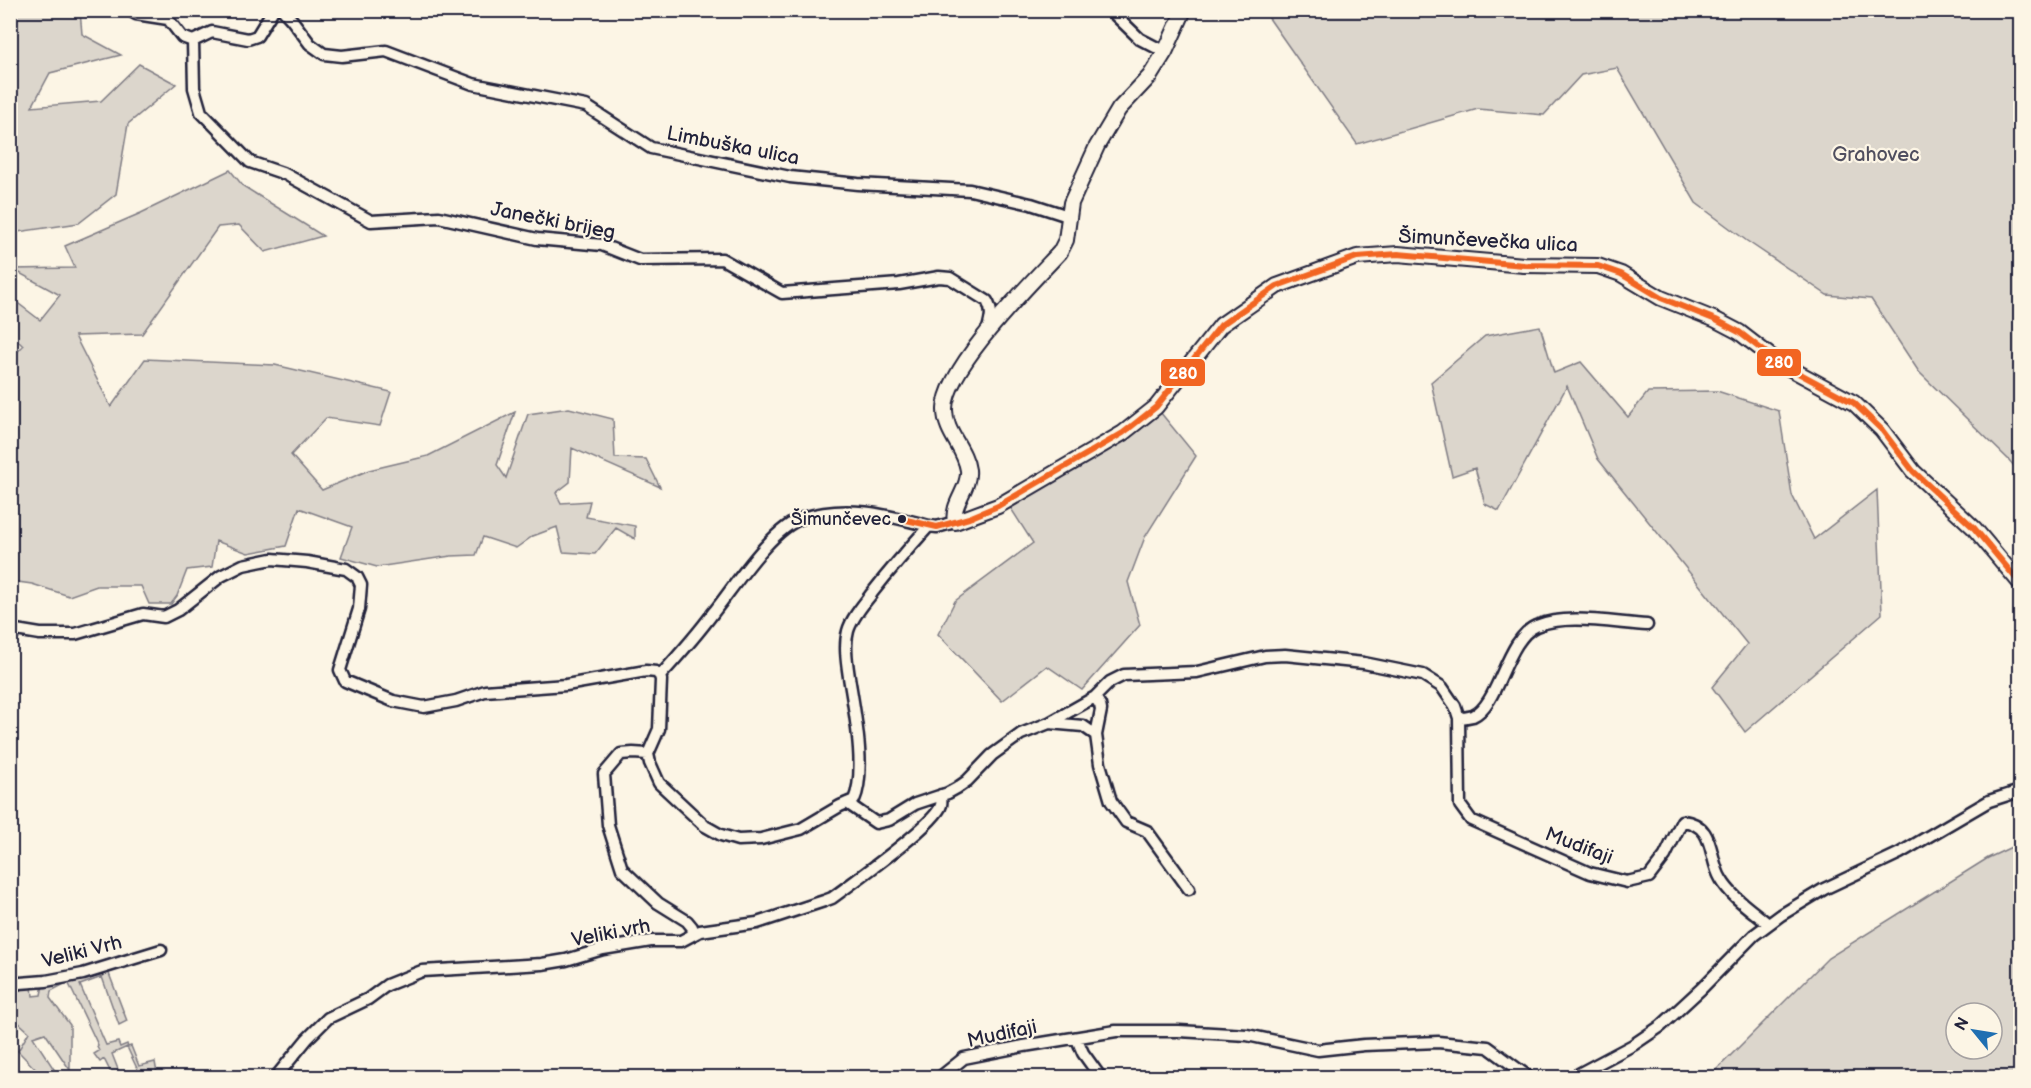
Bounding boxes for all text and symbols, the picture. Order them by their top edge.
street label: Limbuška ulica [665,121,801,171]
park label: Grahovec [1832,143,1920,167]
street label: Janečki brijeg [489,197,617,245]
street label: Šimunčevečka ulica [1398,223,1578,258]
line badge: 280 [1756,348,1802,377]
text: 280 [1764,354,1794,373]
line badge: 280 [1160,358,1206,387]
text: 280 [1168,365,1198,384]
place label: Šimunčevec [791,508,891,530]
marker: Šimunčevec [896,513,908,525]
street label: Mudifaji [1542,822,1616,870]
street label: Veliki vrh [570,914,652,952]
street label: Veliki Vrh [39,930,125,974]
north arrow [1944,1001,2004,1061]
text: N [1951,1014,1974,1034]
street label: Mudifaji [965,1015,1039,1053]

